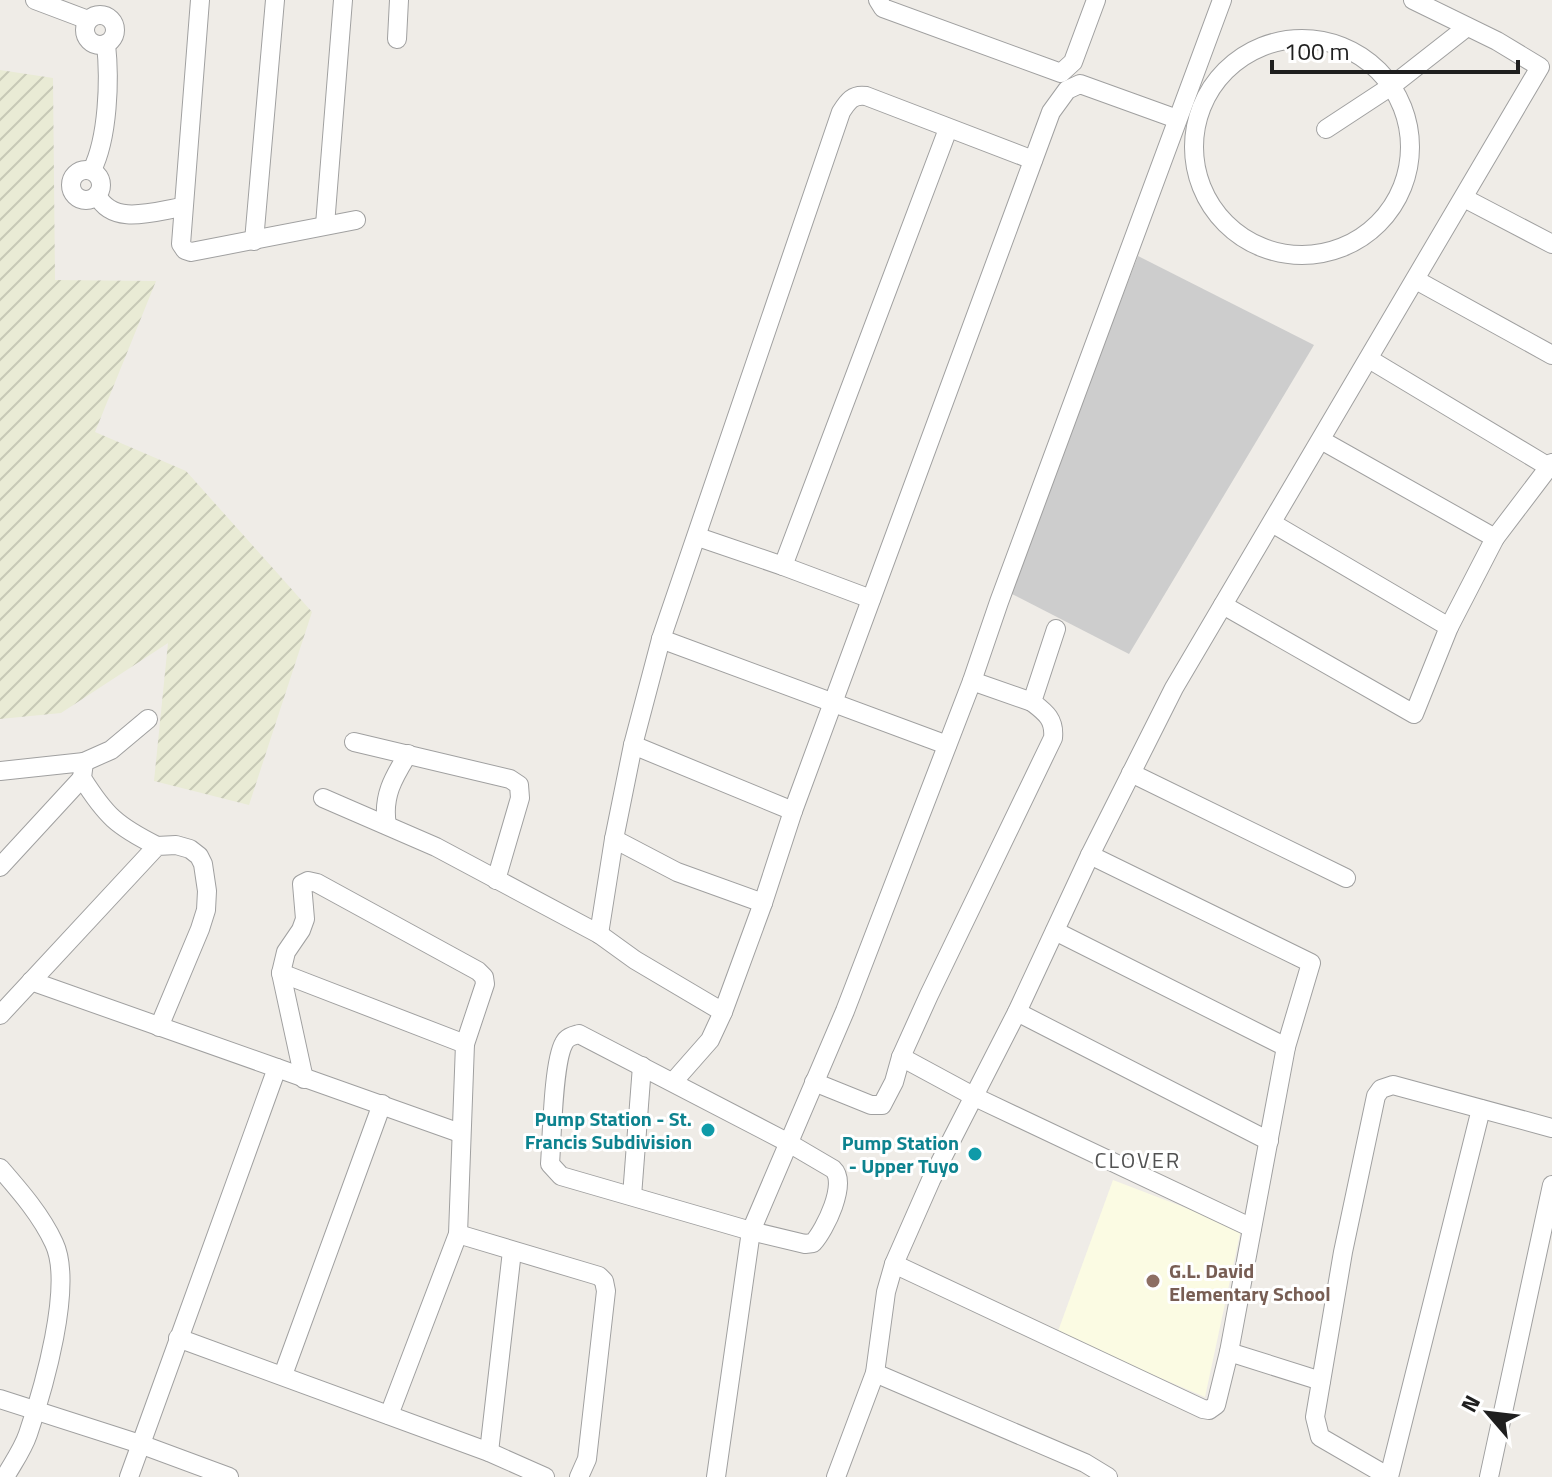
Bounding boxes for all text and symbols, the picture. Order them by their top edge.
scale bar [1272,24,1518,74]
text: 100 m [1284,33,1350,69]
place label: Pump Station - St. Francis Subdivision [525,1103,692,1157]
marker: Pump Station - St. Francis Subdivision [699,1121,717,1139]
place label: Pump Station - Upper Tuyo [842,1127,959,1181]
district label: CLOVER [1095,1143,1181,1177]
marker: Pump Station - Upper Tuyo [966,1145,984,1163]
place label: G.L. David Elementary School [1169,1255,1331,1309]
marker: G.L. David Elementary School [1144,1272,1162,1290]
north arrow [1448,1373,1528,1453]
text: N [1452,1389,1489,1418]

